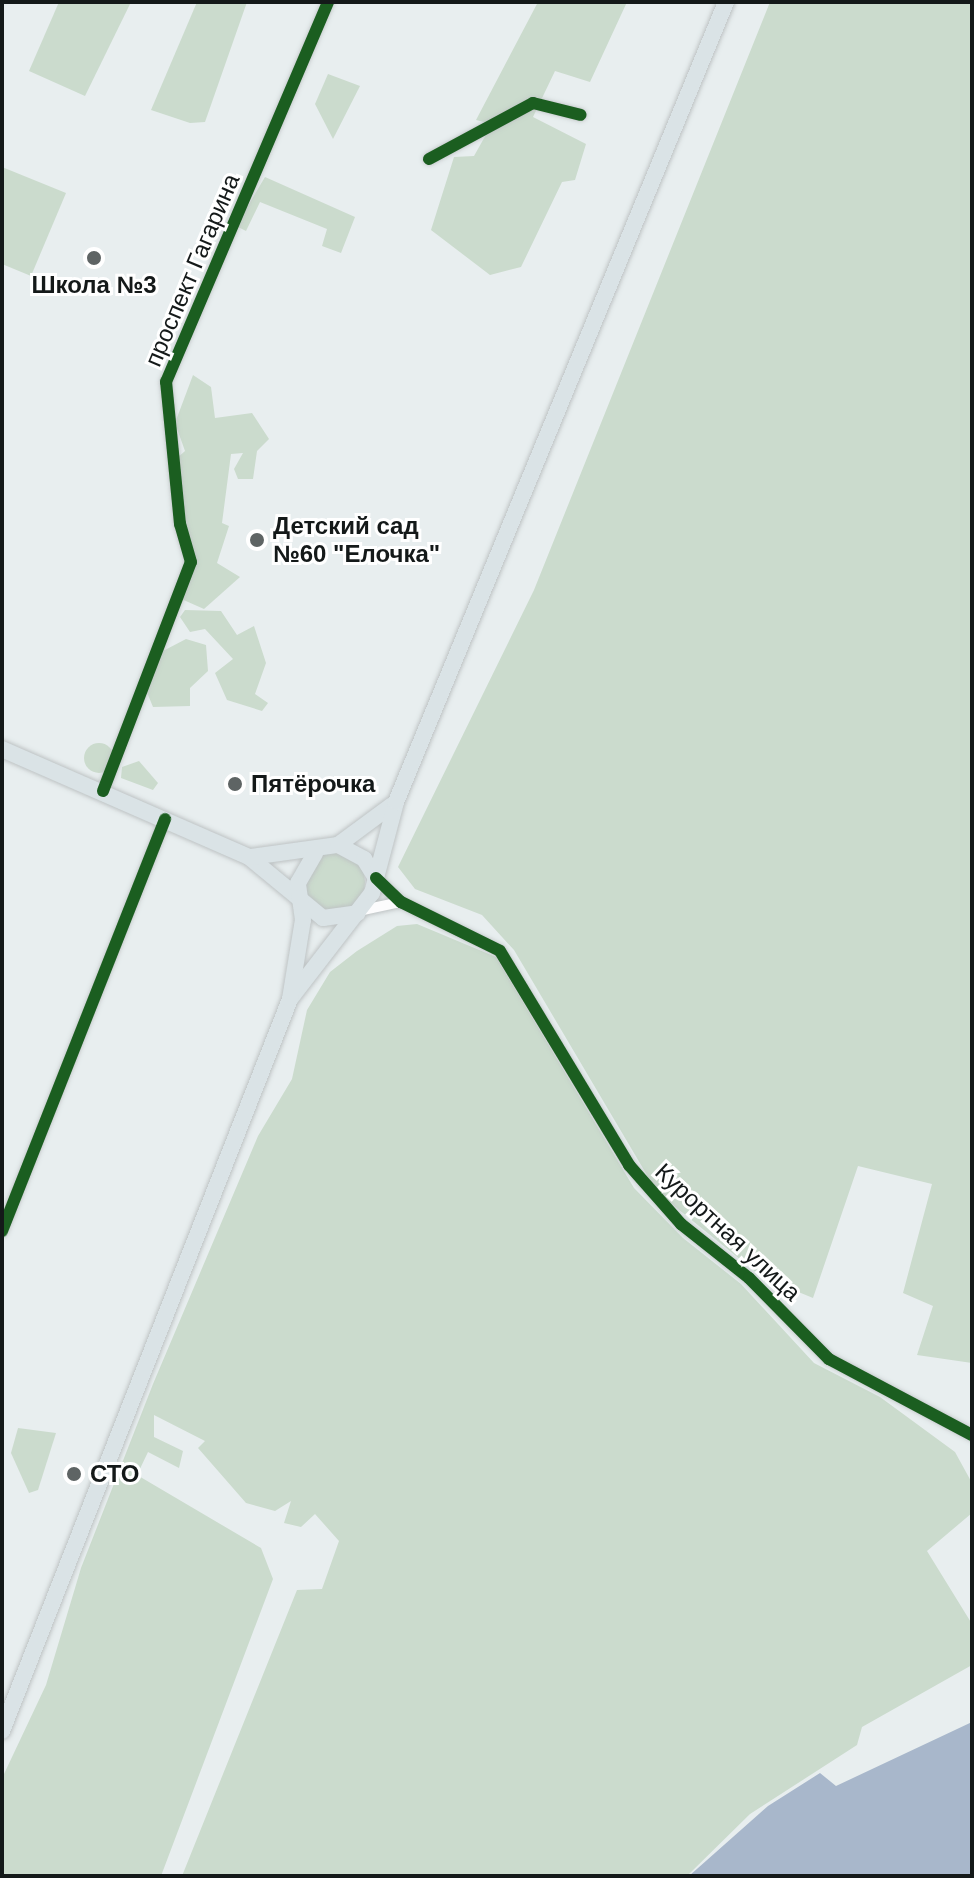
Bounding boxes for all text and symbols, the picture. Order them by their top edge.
street label: проспект Гагарина [138,169,246,371]
marker: Школа №3 [85,249,103,267]
place label: Школа №3 [31,271,157,299]
place label: Детский сад №60 "Елочка" [273,512,440,568]
marker: Детский сад №60 "Елочка" [248,531,266,549]
place label: Пятёрочка [251,770,375,798]
marker: Пятёрочка [226,775,244,793]
street label: Курортная улица [649,1157,807,1307]
place label: СТО [90,1460,139,1488]
marker: СТО [65,1465,83,1483]

